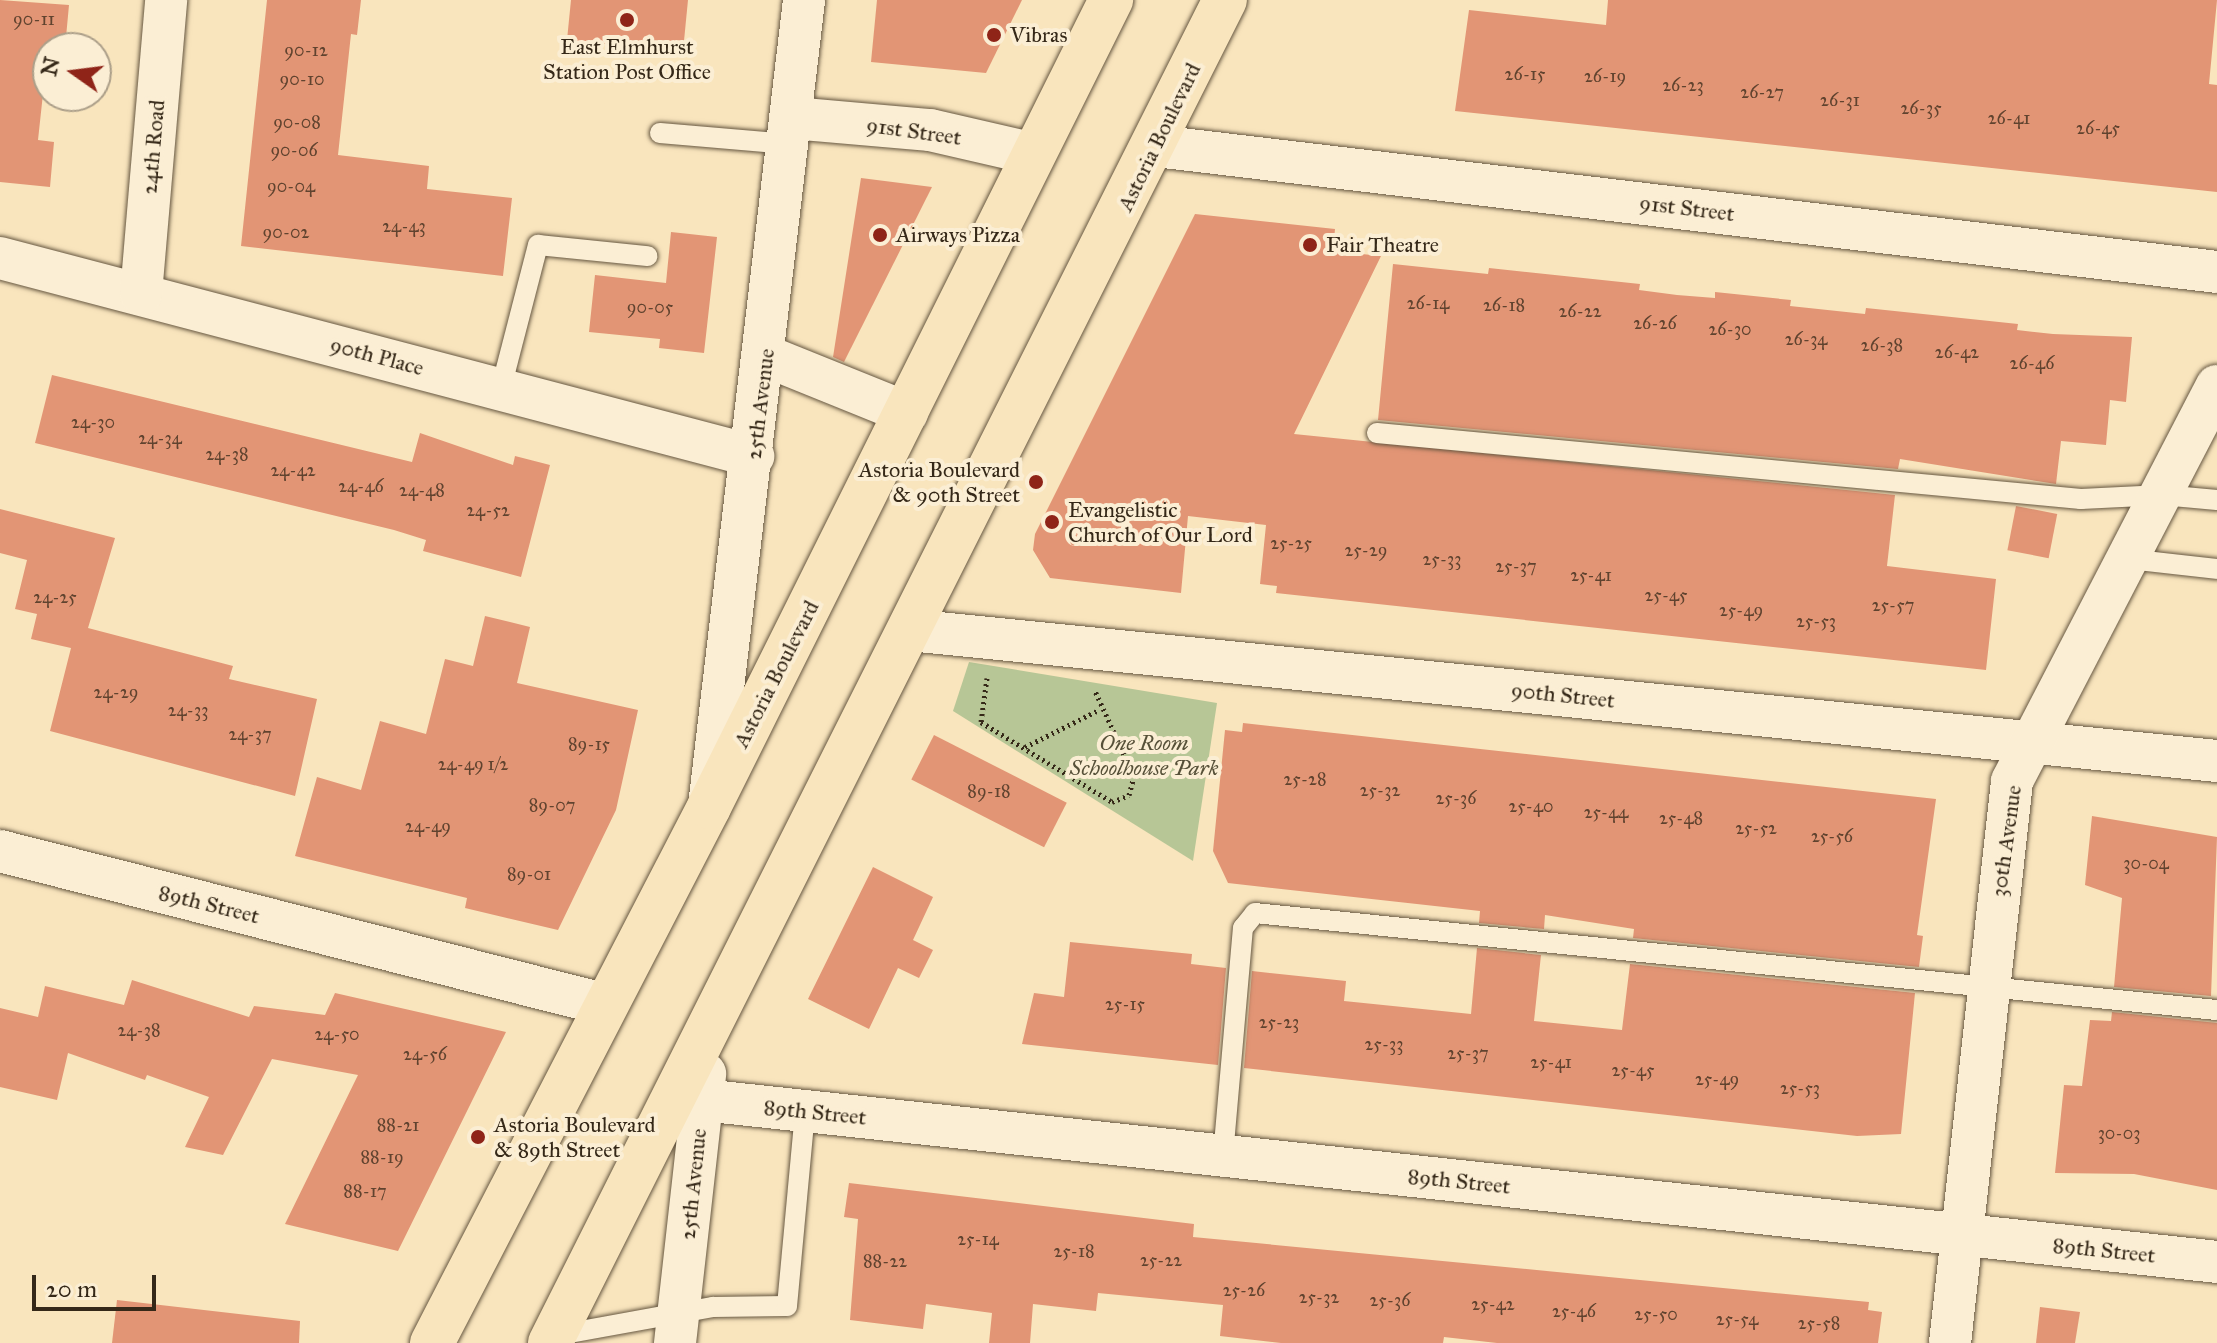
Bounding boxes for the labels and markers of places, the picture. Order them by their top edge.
marker: East Elmhurst Station Post Office [618,11,636,29]
place label: Vibras [1010,22,1067,48]
marker: Vibras [985,26,1003,44]
place label: East Elmhurst Station Post Office [543,33,711,84]
place label: Airways Pizza [896,222,1020,248]
marker: Airways Pizza [871,226,889,244]
place label: Fair Theatre [1326,232,1439,258]
marker: Fair Theatre [1301,236,1319,254]
place label: Astoria Boulevard & 90th Street [858,456,1020,508]
marker: Astoria Boulevard & 90th Street [1027,473,1045,491]
place label: Evangelistic Church of Our Lord [1068,496,1253,548]
marker: Evangelistic Church of Our Lord [1043,513,1061,531]
place label: Astoria Boulevard & 89th Street [494,1111,656,1162]
marker: Astoria Boulevard & 89th Street [469,1128,487,1146]

